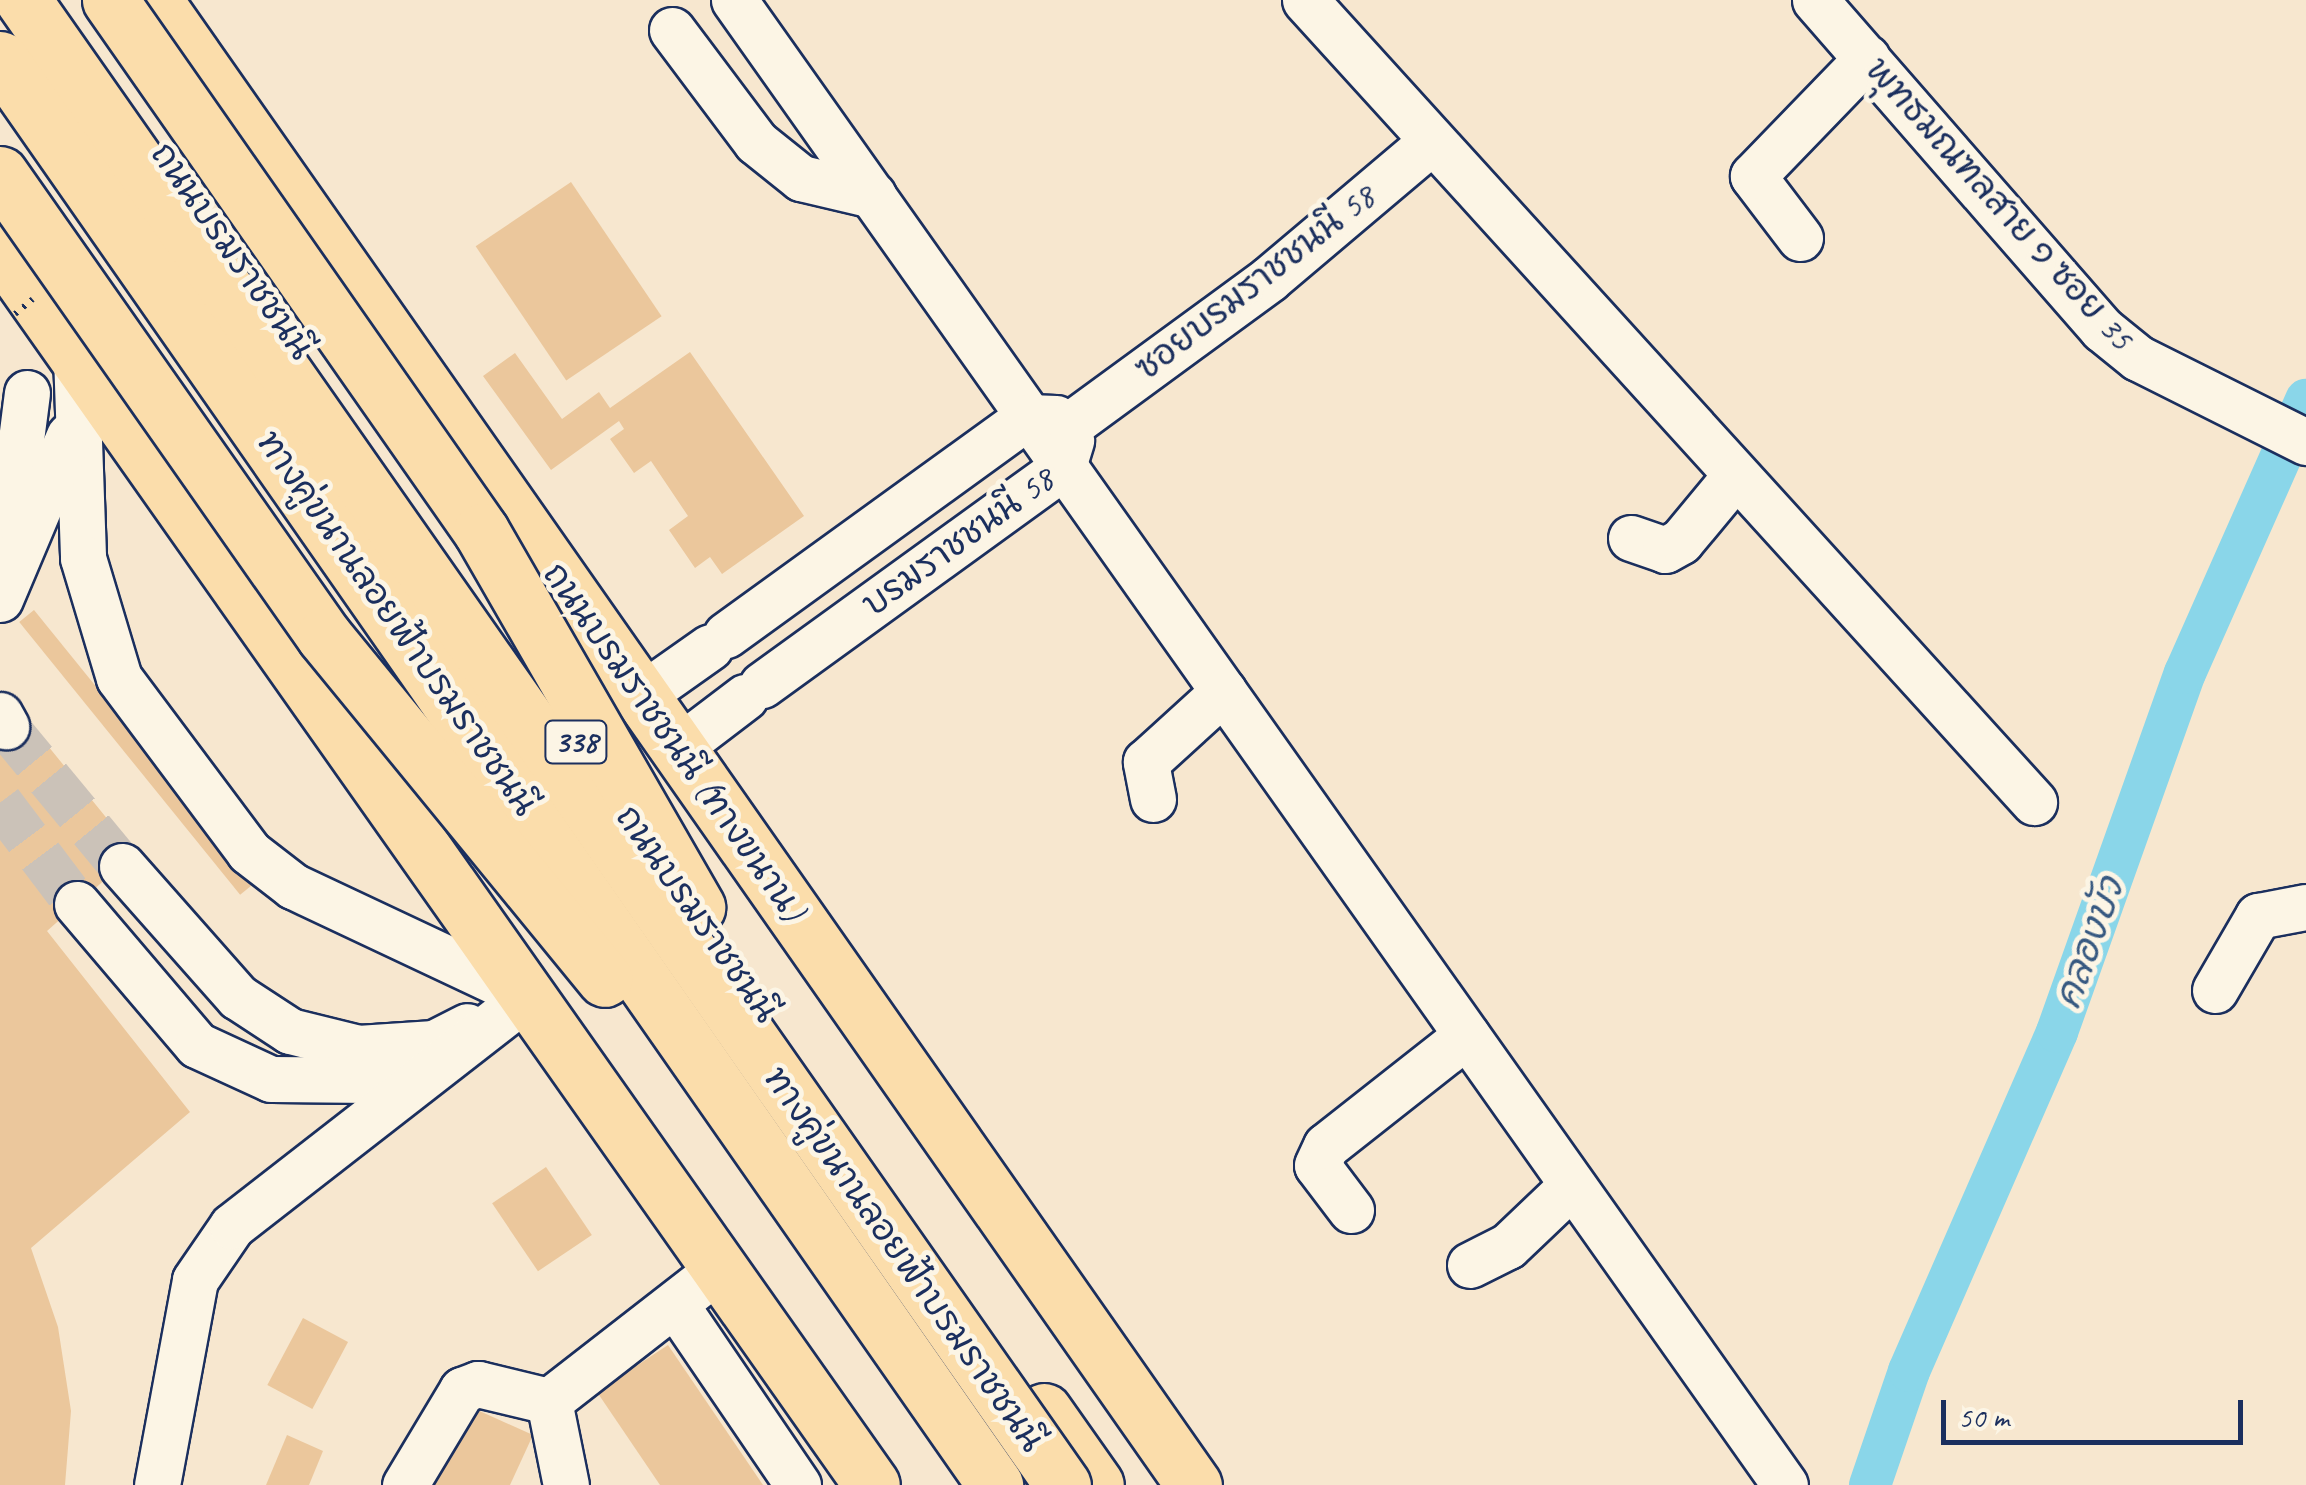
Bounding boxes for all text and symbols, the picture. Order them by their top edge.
street label: พุทธมณฑลสาย ๑ ซอย 35 [1857,49,2141,359]
street label: ถนนบรมราชชนนี [142,134,322,368]
street label: ซอยบรมราชชนนี 58 [1127,176,1383,390]
street label: ทางคู่ขนานลอยฟ้าบรมราชชนนี [248,422,546,824]
street label: บรมราชชนนี 58 [854,458,1062,626]
street label: ถนนบรมราชชนนี (ทางขนาน) [534,555,814,929]
road number: 338 [544,715,608,769]
street label: ถนนบรมราชชนนี [607,797,787,1031]
water label: คลองบัว [2044,872,2134,1014]
street label: ทางคู่ขนานลอยฟ้าบรมราชชนนี [755,1058,1053,1460]
scale bar [1946,1380,2248,1442]
text: 50 m [1958,1398,2009,1436]

